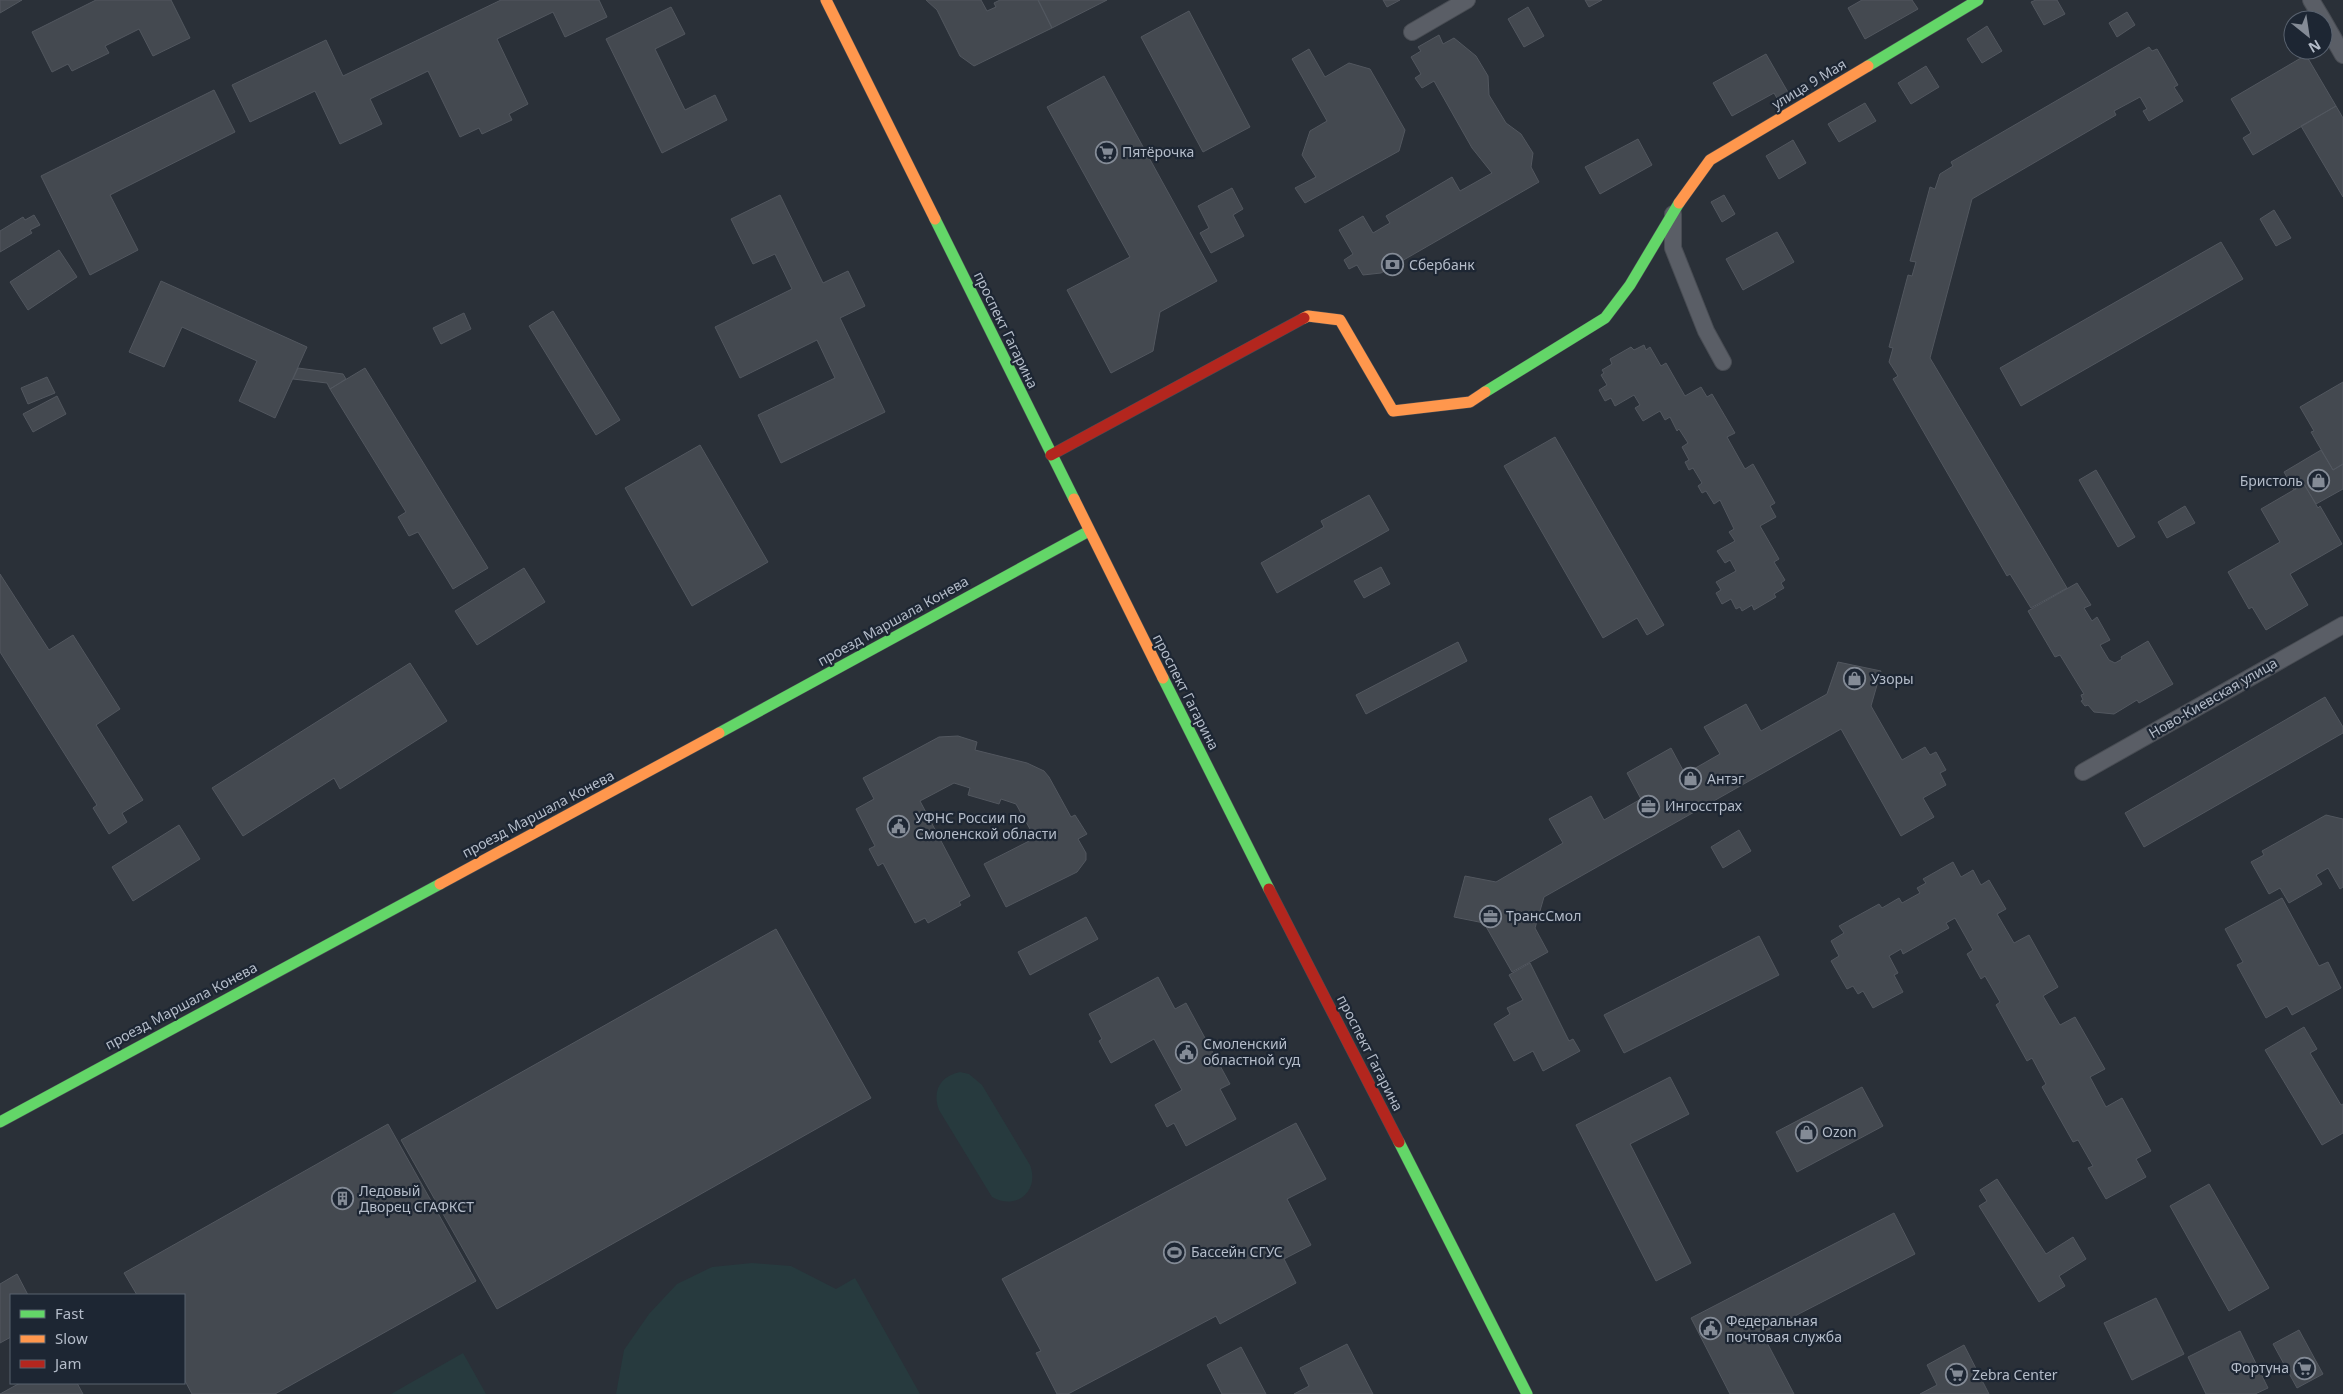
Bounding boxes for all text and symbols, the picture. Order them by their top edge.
north arrow [2283,10,2333,60]
text: N [2305,36,2324,58]
street label: улица 9 Мая [1768,54,1849,113]
supermarket icon: Пятёрочка [1094,140,1118,164]
place label: Пятёрочка [1122,142,1194,161]
bank icon: Сбербанк [1381,253,1405,277]
place label: Сбербанк [1409,255,1475,274]
street label: проспект Гагарина [970,268,1043,391]
shop icon: Бристоль [2307,469,2331,493]
place label: Бристоль [2240,471,2303,490]
street label: проезд Маршала Конева [814,571,972,670]
street label: проспект Гагарина [1149,630,1224,753]
street label: Ново-Киевская улица [2145,653,2281,742]
shop icon: Узоры [1843,667,1867,691]
place label: Узоры [1871,669,1914,688]
street label: проезд Маршала Конева [458,765,617,862]
shop icon: Антэг [1679,767,1703,791]
place label: Антэг [1707,769,1744,788]
office icon: Ингосстрах [1637,794,1661,818]
place label: Ингосстрах [1665,796,1743,815]
place label: УФНС России по Смоленской области [915,808,1057,843]
public building icon: УФНС России по Смоленской области [887,814,911,838]
office icon: ТрансСмол [1478,904,1502,928]
place label: ТрансСмол [1506,906,1581,925]
street label: проезд Маршала Конева [101,957,260,1054]
street label: проспект Гагарина [1333,991,1408,1114]
place label: Смоленский областной суд [1203,1034,1301,1069]
public building icon: Смоленский областной суд [1175,1040,1199,1064]
shop icon: Ozon [1794,1120,1818,1144]
place label: Ozon [1822,1122,1857,1141]
place label: Ледовый Дворец СГАФКСТ [359,1181,474,1216]
building icon: Ледовый Дворец СГАФКСТ [331,1187,355,1211]
sports icon: Бассейн СГУС [1163,1240,1187,1264]
place label: Бассейн СГУС [1191,1242,1283,1261]
legend [10,1294,185,1384]
text: Fast [55,1303,84,1323]
place label: Федеральная почтовая служба [1726,1311,1842,1346]
public building icon: Федеральная почтовая служба [1698,1317,1722,1341]
text: Slow [55,1328,88,1348]
text: Jam [53,1353,82,1373]
supermarket icon: Фортуна [2293,1356,2317,1380]
place label: Фортуна [2231,1358,2289,1377]
supermarket icon: Zebra Center [1944,1363,1968,1387]
place label: Zebra Center [1972,1365,2058,1384]

